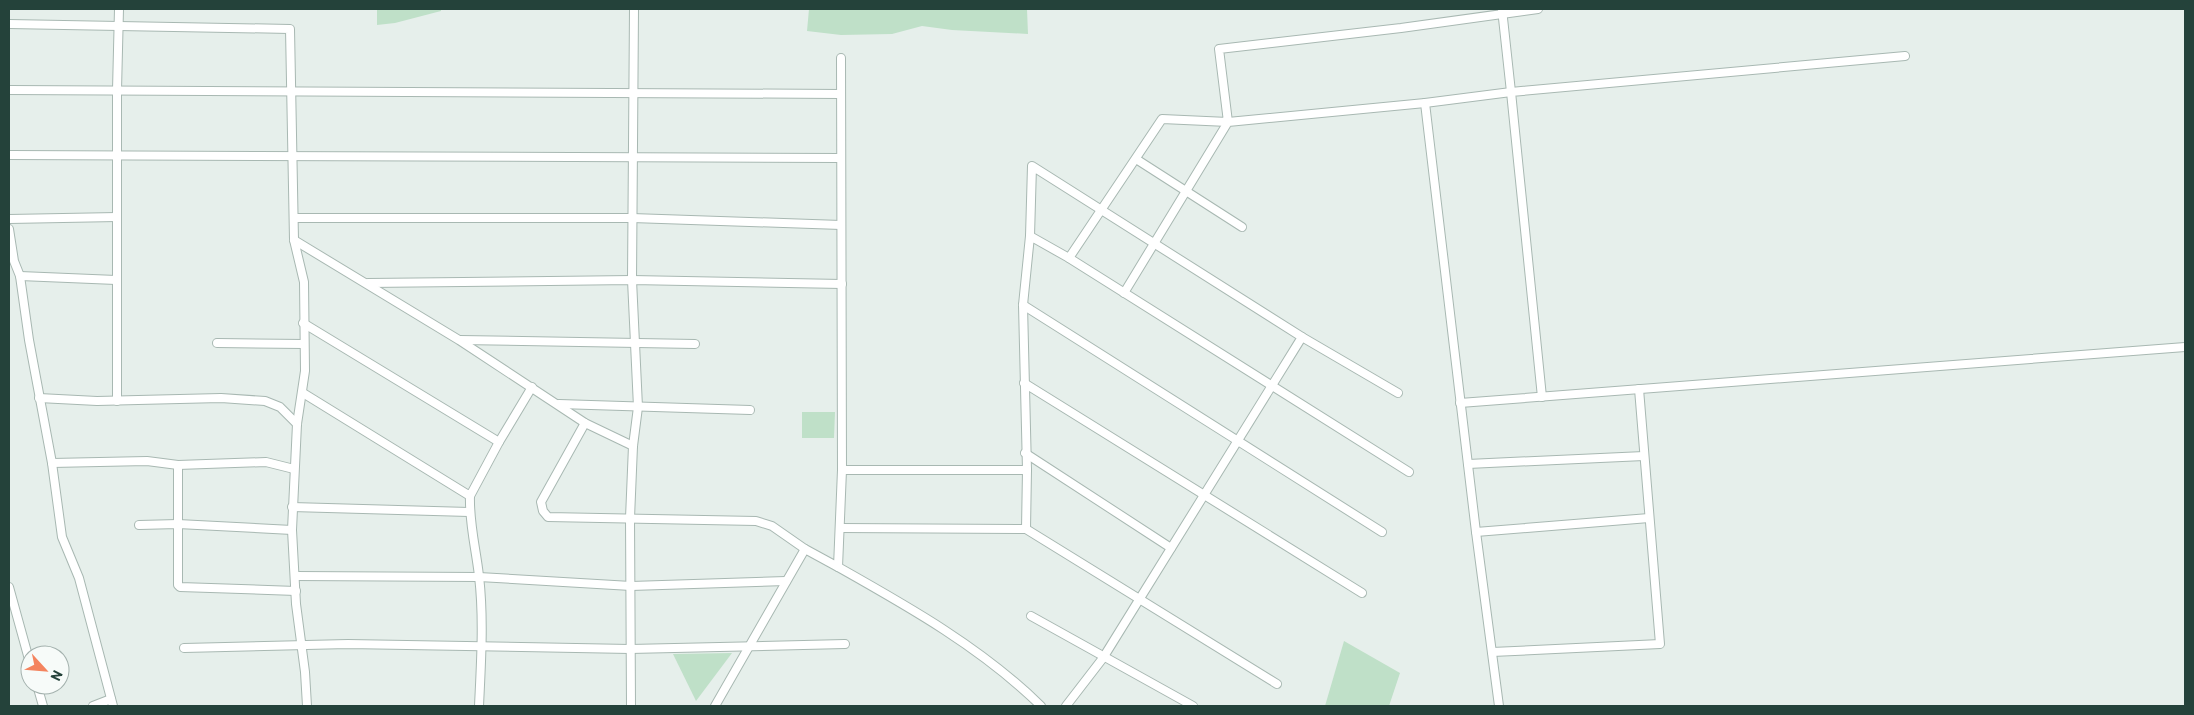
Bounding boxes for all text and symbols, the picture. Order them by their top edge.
north arrow [20,645,70,695]
text: N [47,668,67,684]

